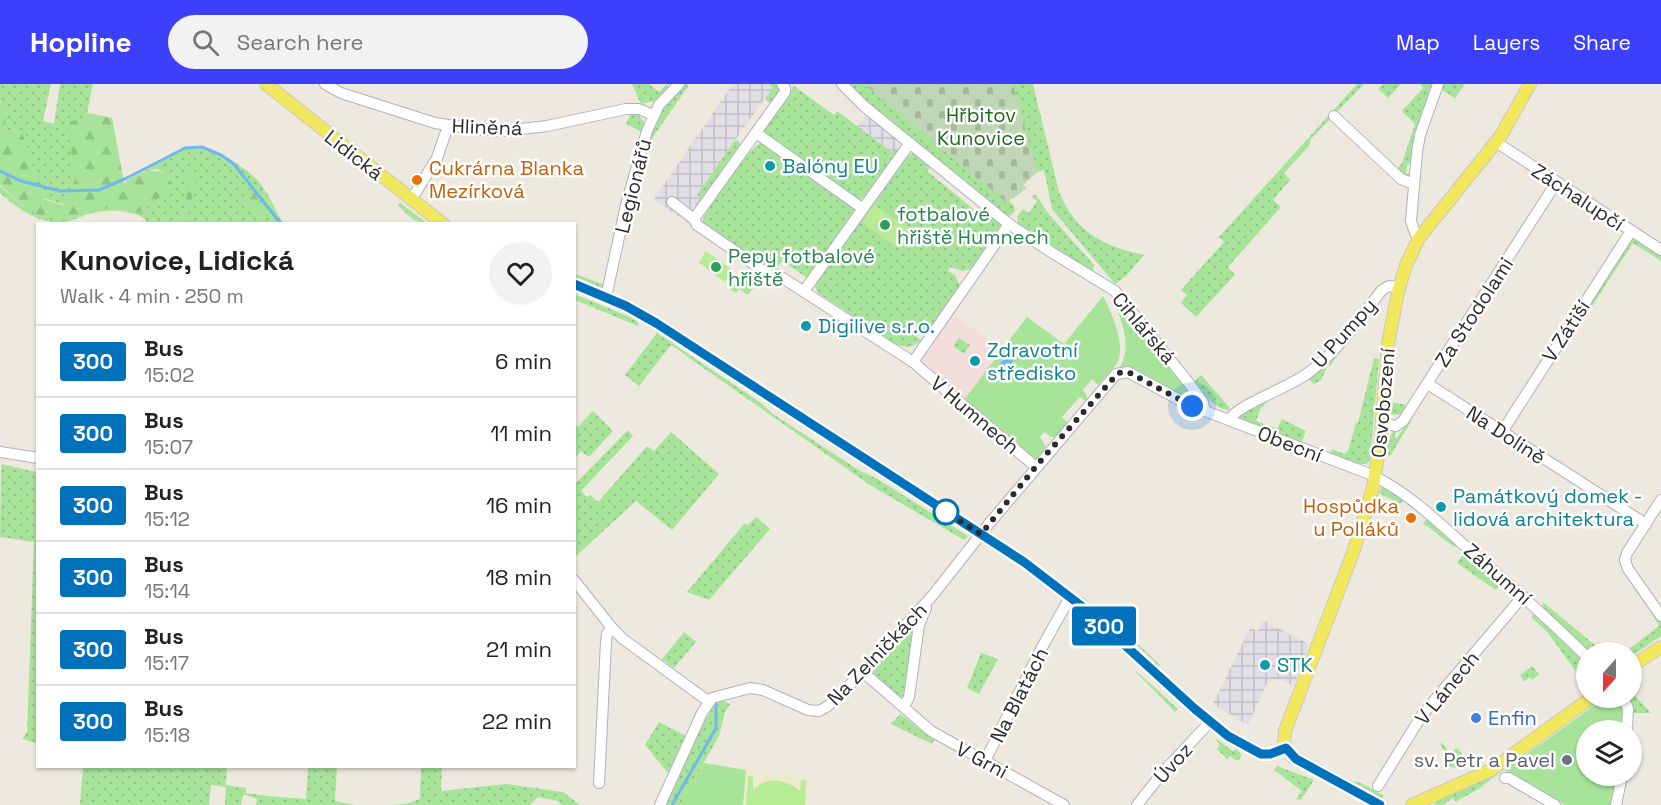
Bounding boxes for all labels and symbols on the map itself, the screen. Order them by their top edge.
park label: Hřbitov Kunovice [937,102,1025,151]
street label: Hliněná [451,113,523,141]
street label: Lidická [319,124,389,186]
street label: Legionářů [609,136,657,236]
place label: Balóny EU [782,153,878,179]
place label: Cukrárna Blanka Mezírková [429,155,584,204]
street label: Záchalupčí [1527,157,1629,237]
marker: Balóny EU [763,159,777,173]
marker: Cukrárna Blanka Mezírková [410,173,424,187]
place label: fotbalové hřiště Humnech [897,201,1049,250]
marker: fotbalové hřiště Humnech [878,218,892,232]
place label: Pepy fotbalové hřiště [728,243,875,292]
street label: Za Stodolami [1429,252,1519,372]
marker: Pepy fotbalové hřiště [709,260,723,274]
street label: Cihlářská [1106,287,1182,369]
street label: U Pumpy [1306,293,1382,373]
street label: V Zátiší [1536,295,1596,367]
place label: Digilive s.r.o. [818,313,935,339]
marker: Digilive s.r.o. [799,319,813,333]
place label: Zdravotní středisko [987,337,1078,386]
street label: Osvobození [1365,347,1401,459]
marker: Zdravotní středisko [968,354,982,368]
street label: V Humnech [925,370,1025,460]
your location [1177,391,1207,421]
street label: Na Dolině [1461,400,1551,470]
street label: Obecní [1254,420,1326,468]
place label: Památkový domek - lidová architektura [1453,483,1643,532]
place label: Hospůdka u Polláků [1303,493,1399,542]
unlabelled marker [933,499,959,525]
marker: Památkový domek - lidová architektura [1434,500,1448,514]
marker: Hospůdka u Polláků [1404,511,1418,525]
street label: Záhumní [1459,537,1537,611]
street label: Na Zelničkách [821,597,933,711]
line badge: 300 [1070,606,1138,646]
north arrow [1576,642,1642,708]
street label: Na Blatách [984,643,1054,747]
street label: V Lánech [1409,646,1485,730]
place label: STK [1277,652,1313,678]
marker: STK [1258,658,1272,672]
place label: Enfin [1488,705,1537,731]
marker: Enfin [1469,711,1483,725]
street label: V Grni [952,736,1012,784]
street label: Úvoz [1148,737,1198,789]
place label: sv. Petr a Pavel [1414,747,1555,773]
marker: sv. Petr a Pavel [1560,753,1574,767]

